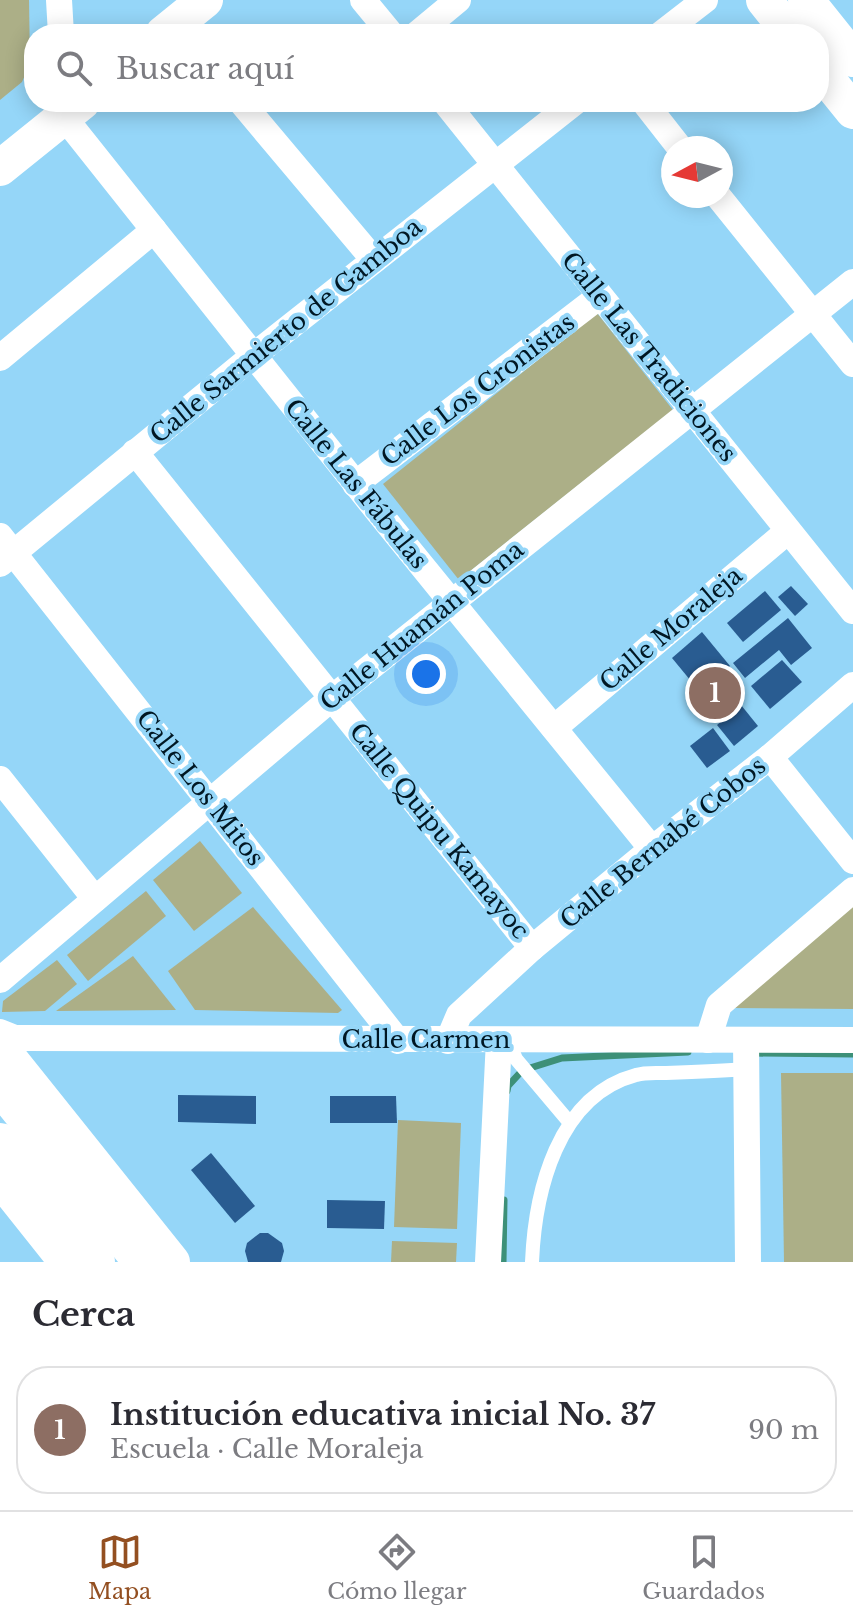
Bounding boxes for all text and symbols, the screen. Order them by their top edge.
search box [24,24,829,112]
icon: search [52,46,96,90]
text: Buscar aquí [116,50,294,87]
north arrow [661,136,733,208]
street label: Calle Sarmierto de Gamboa [144,212,428,449]
street label: Calle Las Tradiciones [556,246,743,467]
street label: Calle Los Cronistas [375,307,580,472]
street label: Calle Las Fábulas [279,393,434,574]
street label: Calle Huamán Poma [314,534,530,716]
street label: Calle Moraleja [594,560,748,697]
your location [406,654,446,694]
pin: 1 [689,663,741,723]
street label: Calle Los Mitos [131,704,270,871]
street label: Calle Quipu Kamayoc [343,717,535,944]
street label: Calle Bernabé Cobos [554,751,771,934]
street label: Calle Carmen [342,1025,510,1054]
text: Cerca [32,1293,135,1335]
text: Institución educativa inicial No. 37 [110,1396,655,1433]
text: 1 [54,1414,66,1446]
text: 90 m [748,1414,819,1446]
text: Escuela · Calle Moraleja [110,1433,423,1465]
tab: Mapa [88,1530,151,1605]
tab: Cómo llegar [327,1530,466,1605]
tab: Guardados [642,1530,765,1605]

